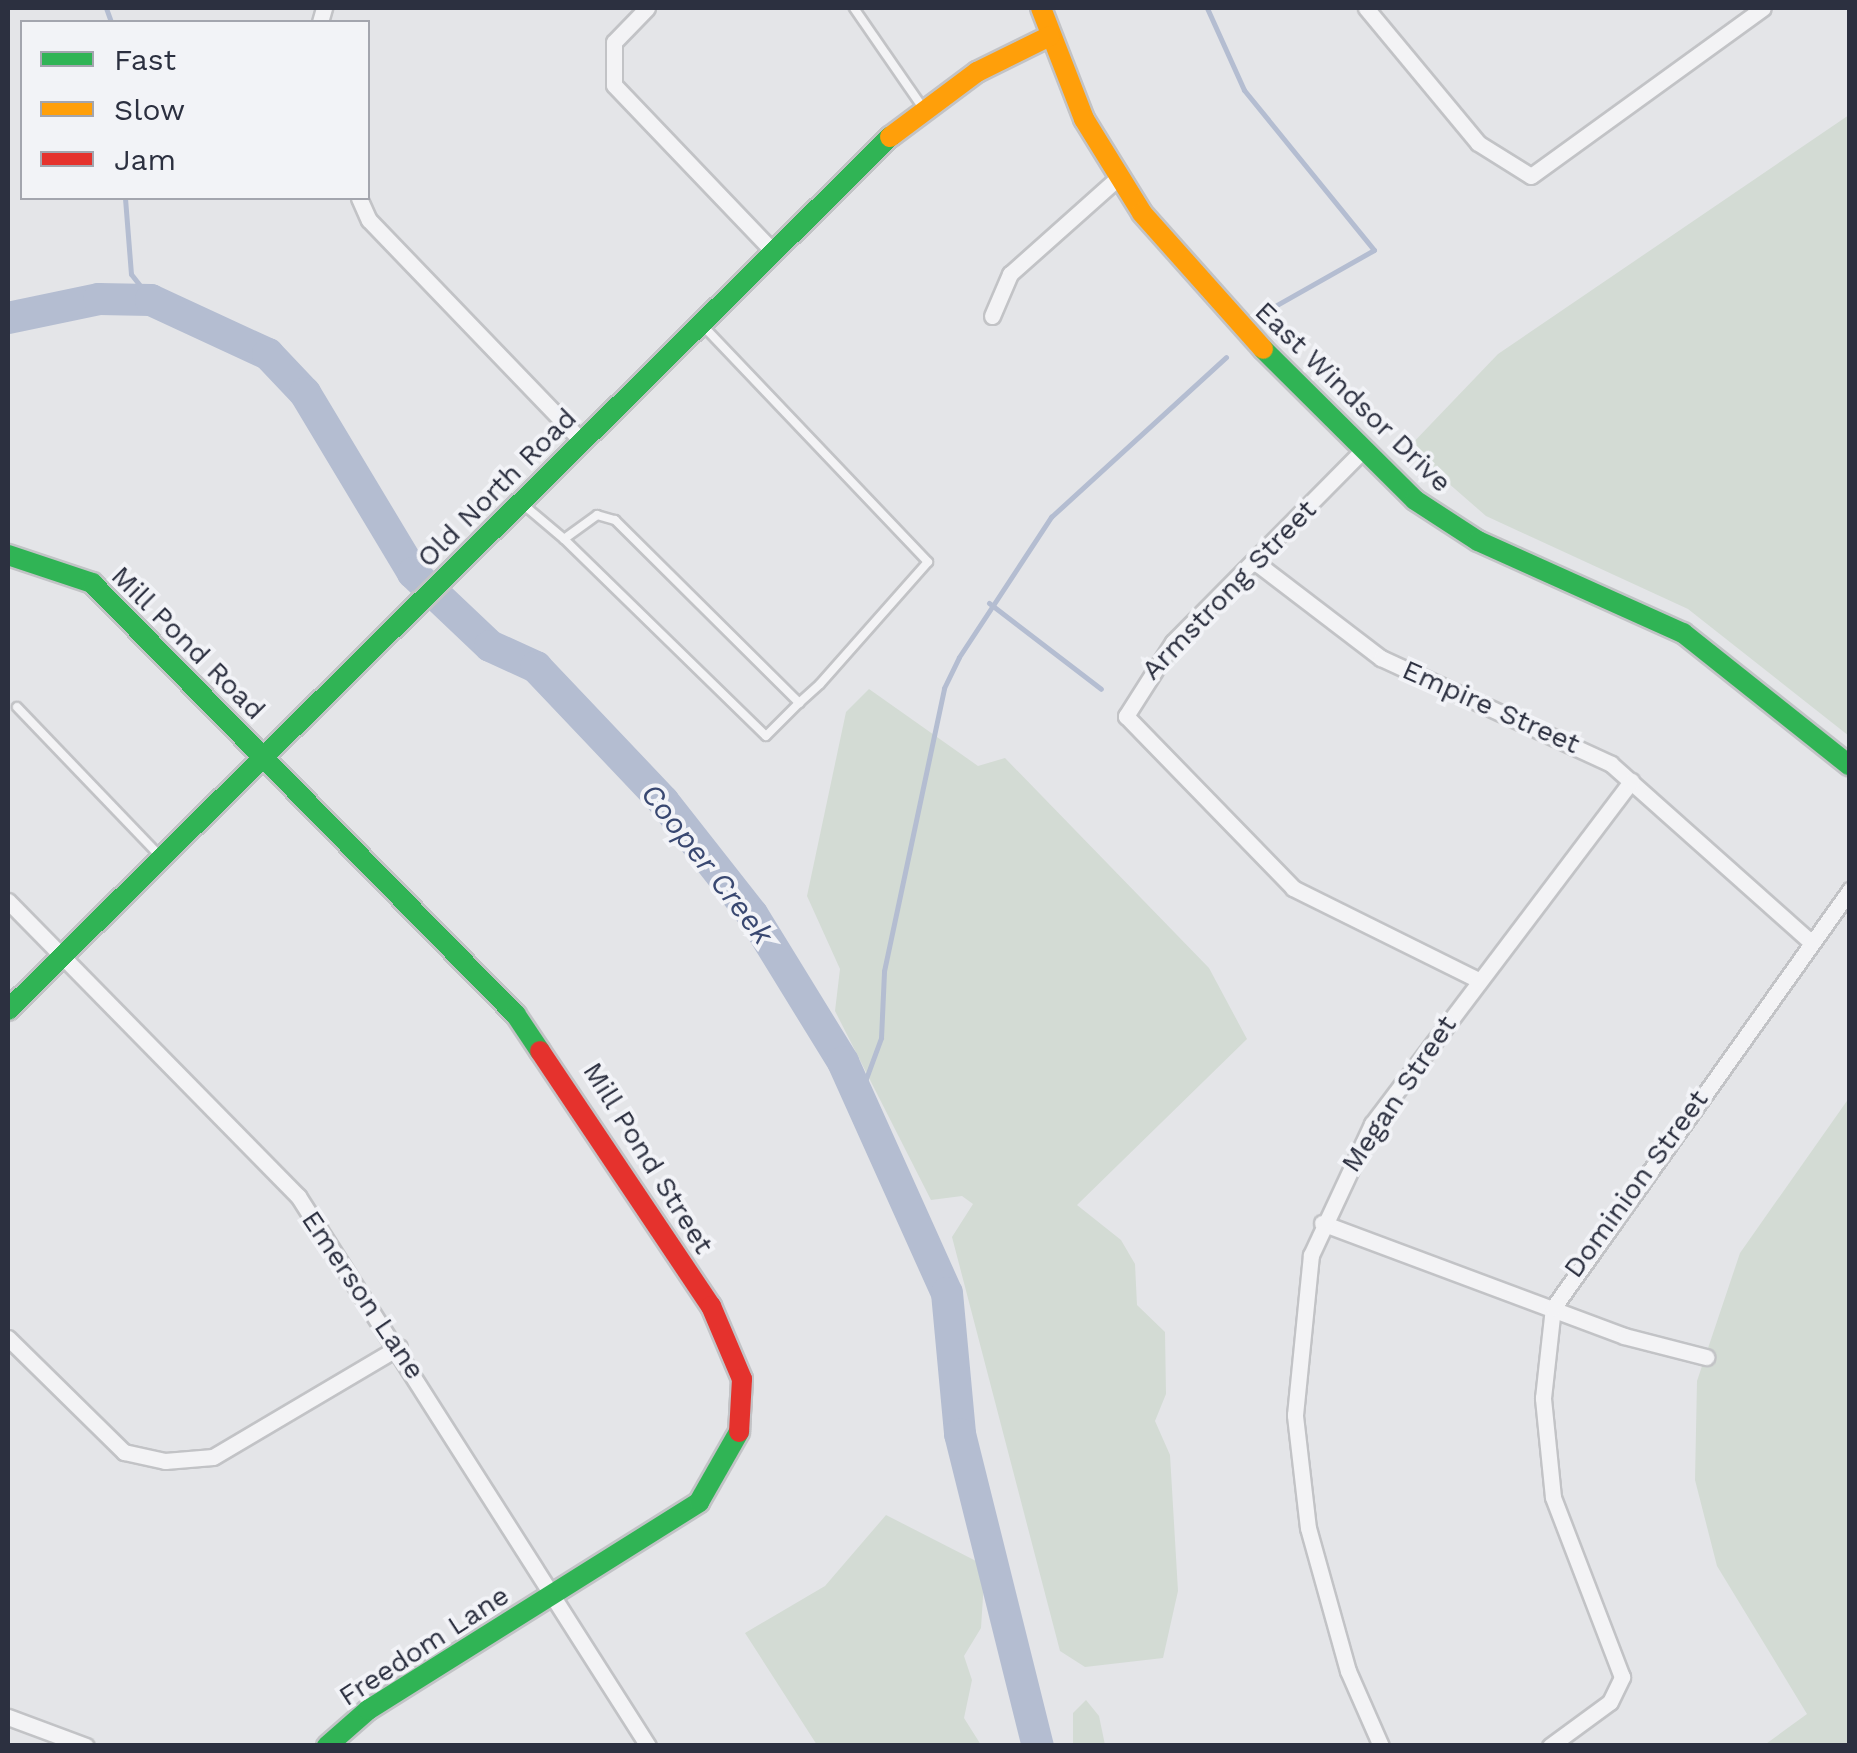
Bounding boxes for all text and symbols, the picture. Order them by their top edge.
legend [20,20,370,200]
text: Fast [114,42,176,77]
text: Slow [114,92,185,127]
text: Jam [114,142,176,177]
street label: East Windsor Drive [1247,294,1459,500]
street label: Old North Road [410,401,584,575]
street label: Armstrong Street [1135,493,1323,687]
street label: Mill Pond Road [104,559,272,727]
street label: Empire Street [1397,653,1585,761]
water label: Cooper Creek [633,776,781,952]
street label: Megan Street [1334,1009,1464,1179]
street label: Mill Pond Street [575,1056,721,1260]
street label: Dominion Street [1557,1084,1715,1284]
street label: Emerson Lane [294,1204,432,1386]
street label: Freedom Lane [333,1579,515,1713]

